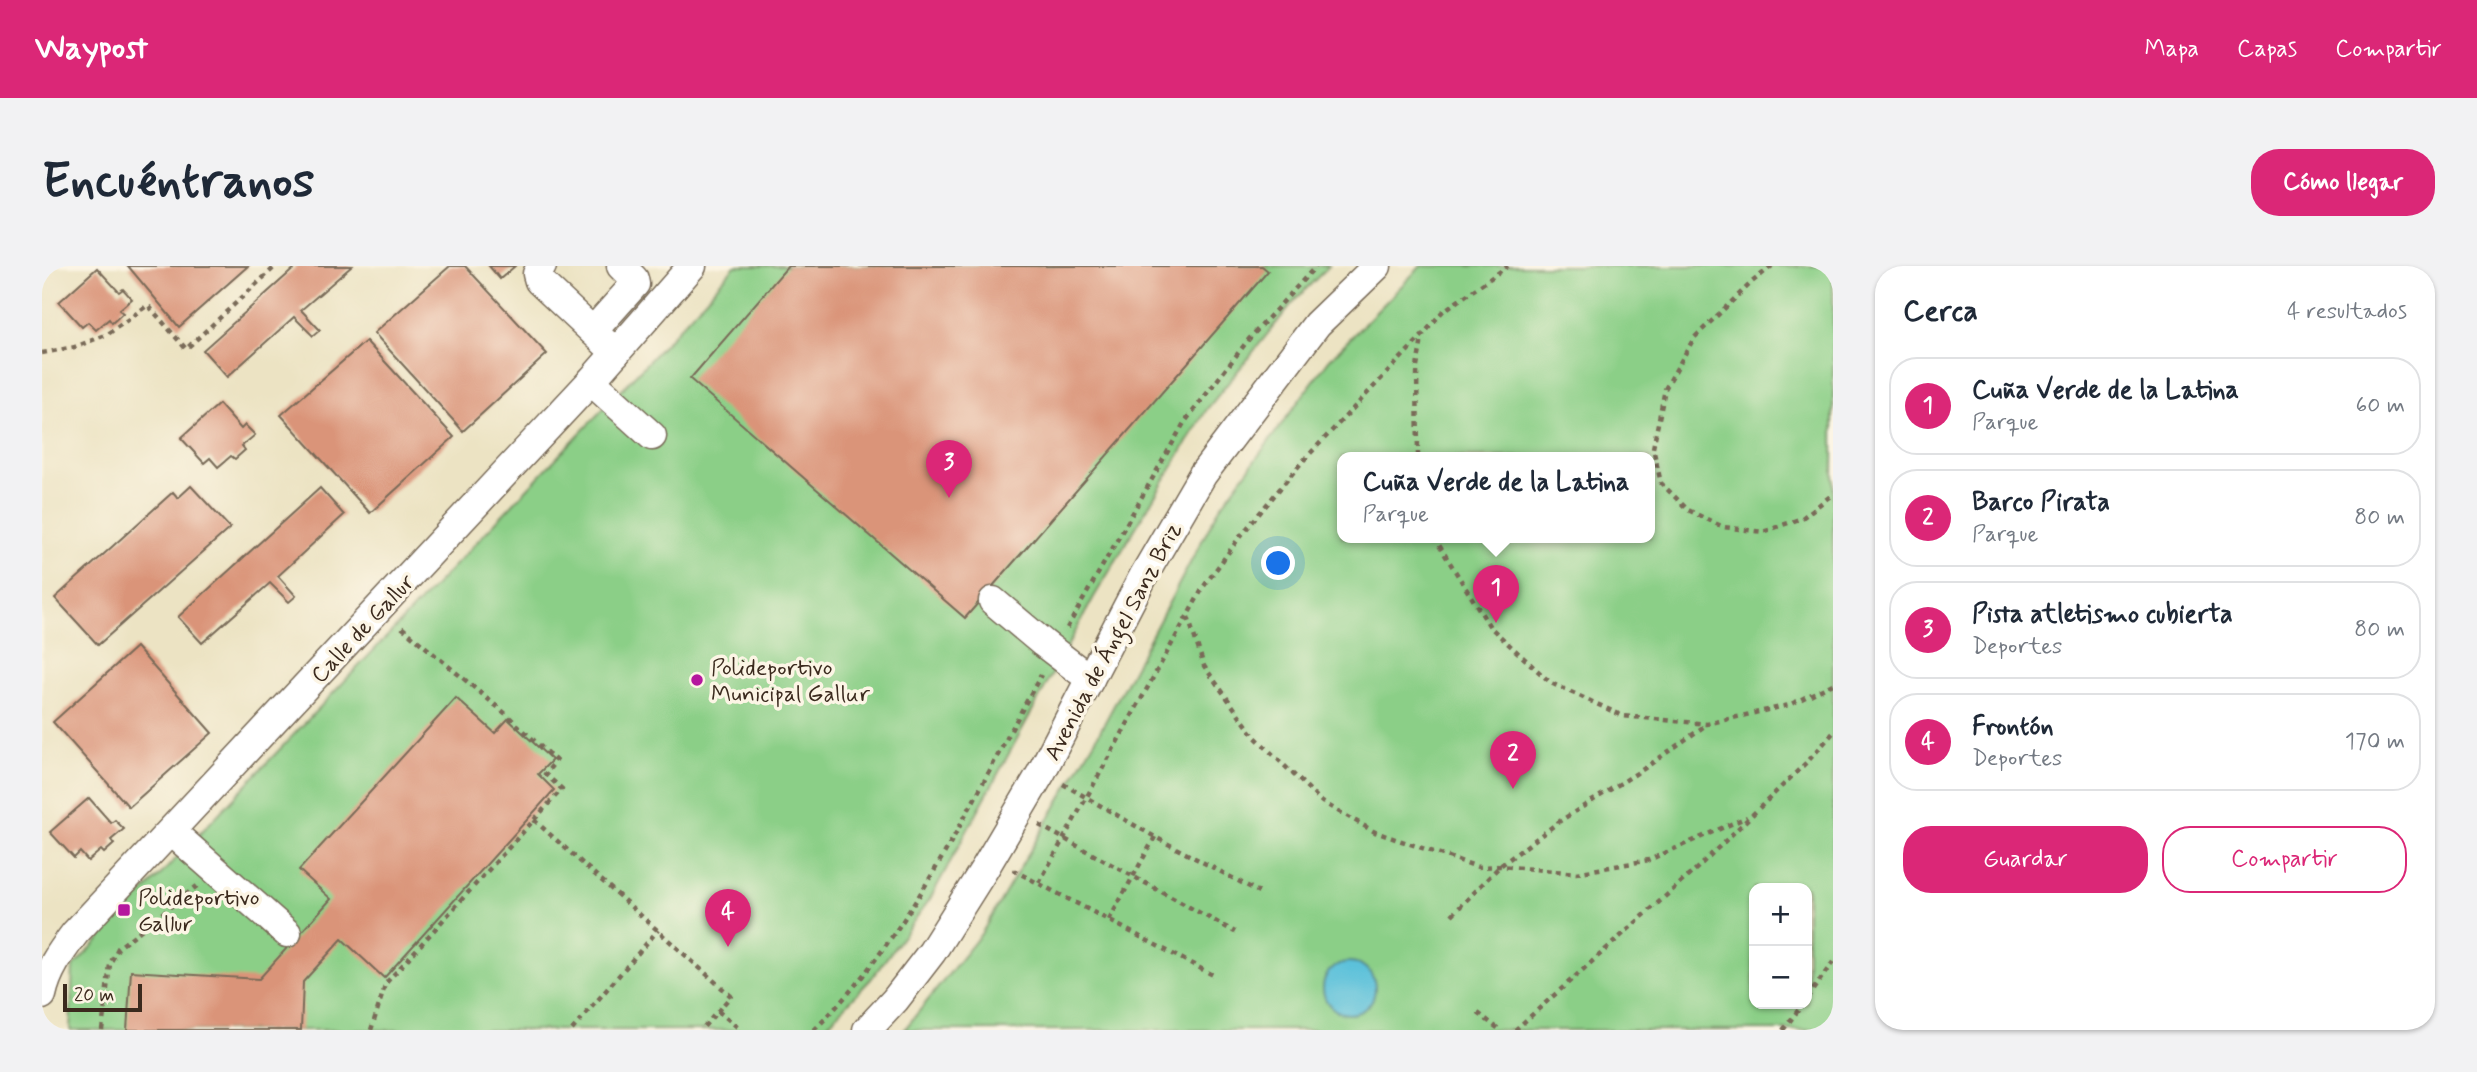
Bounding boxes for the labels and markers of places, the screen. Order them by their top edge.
pin: 3 [926,440,972,498]
pin: 1 [1473,565,1519,623]
place label: Polideportivo Municipal Gallur [711,654,870,710]
marker: Polideportivo Municipal Gallur [689,672,705,688]
pin: 2 [1490,731,1536,789]
place label: Polideportivo Gallur [138,884,260,940]
pin: 4 [705,889,751,947]
marker: Polideportivo Gallur [116,902,132,918]

